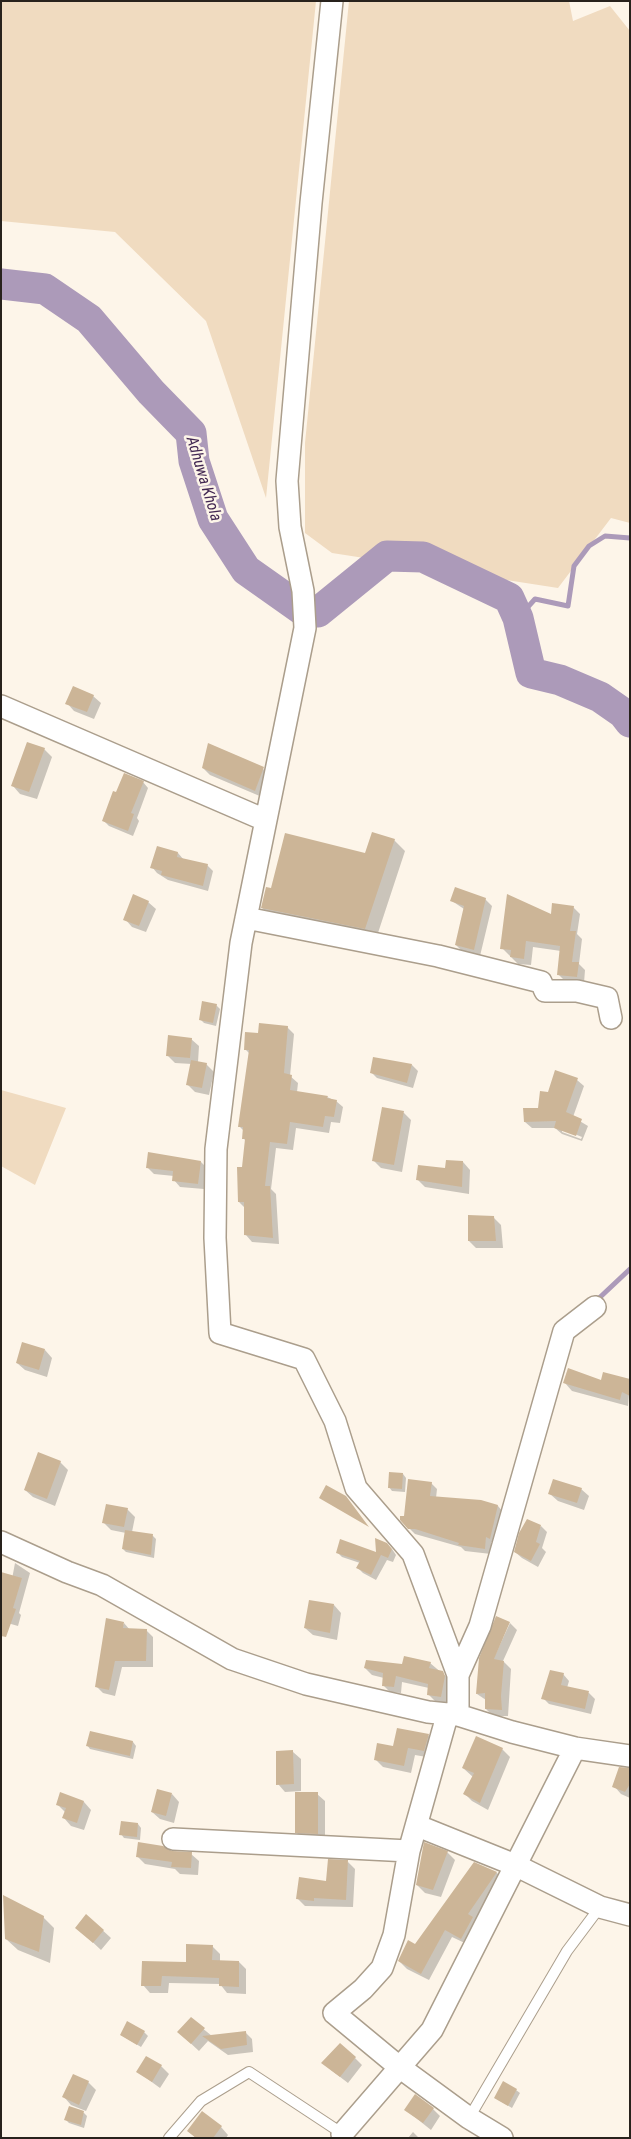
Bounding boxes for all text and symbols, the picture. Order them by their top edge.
water label: Adhuwa Khola [181,434,225,524]

